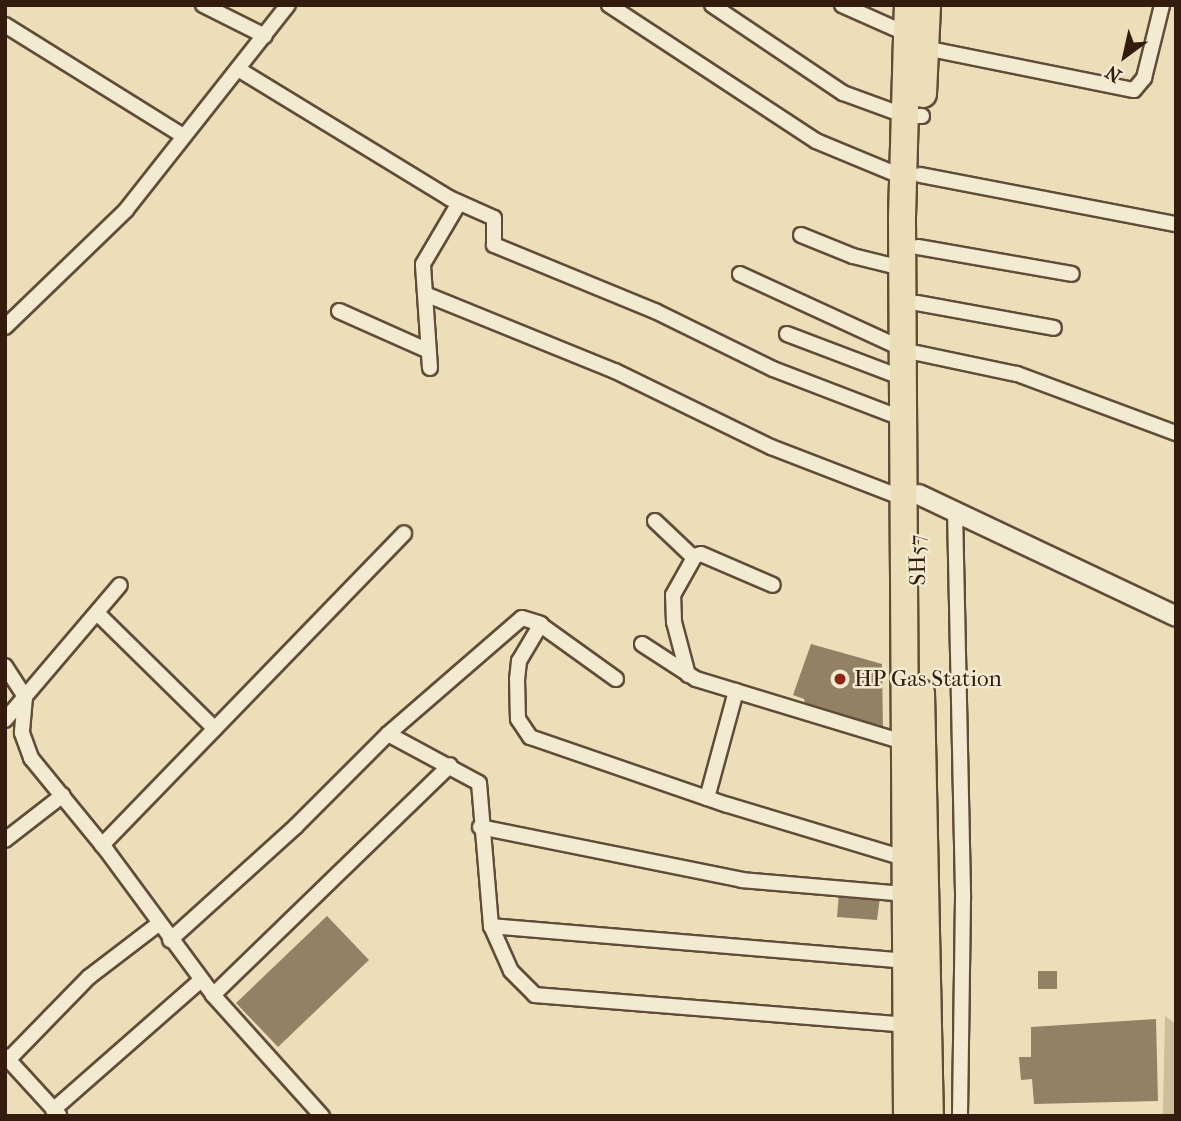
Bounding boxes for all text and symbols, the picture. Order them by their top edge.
north arrow [1090,21,1160,91]
text: N [1102,60,1126,87]
street label: SH57 [904,534,932,586]
place label: HP Gas Station [854,665,1002,693]
marker: HP Gas Station [832,671,848,687]

